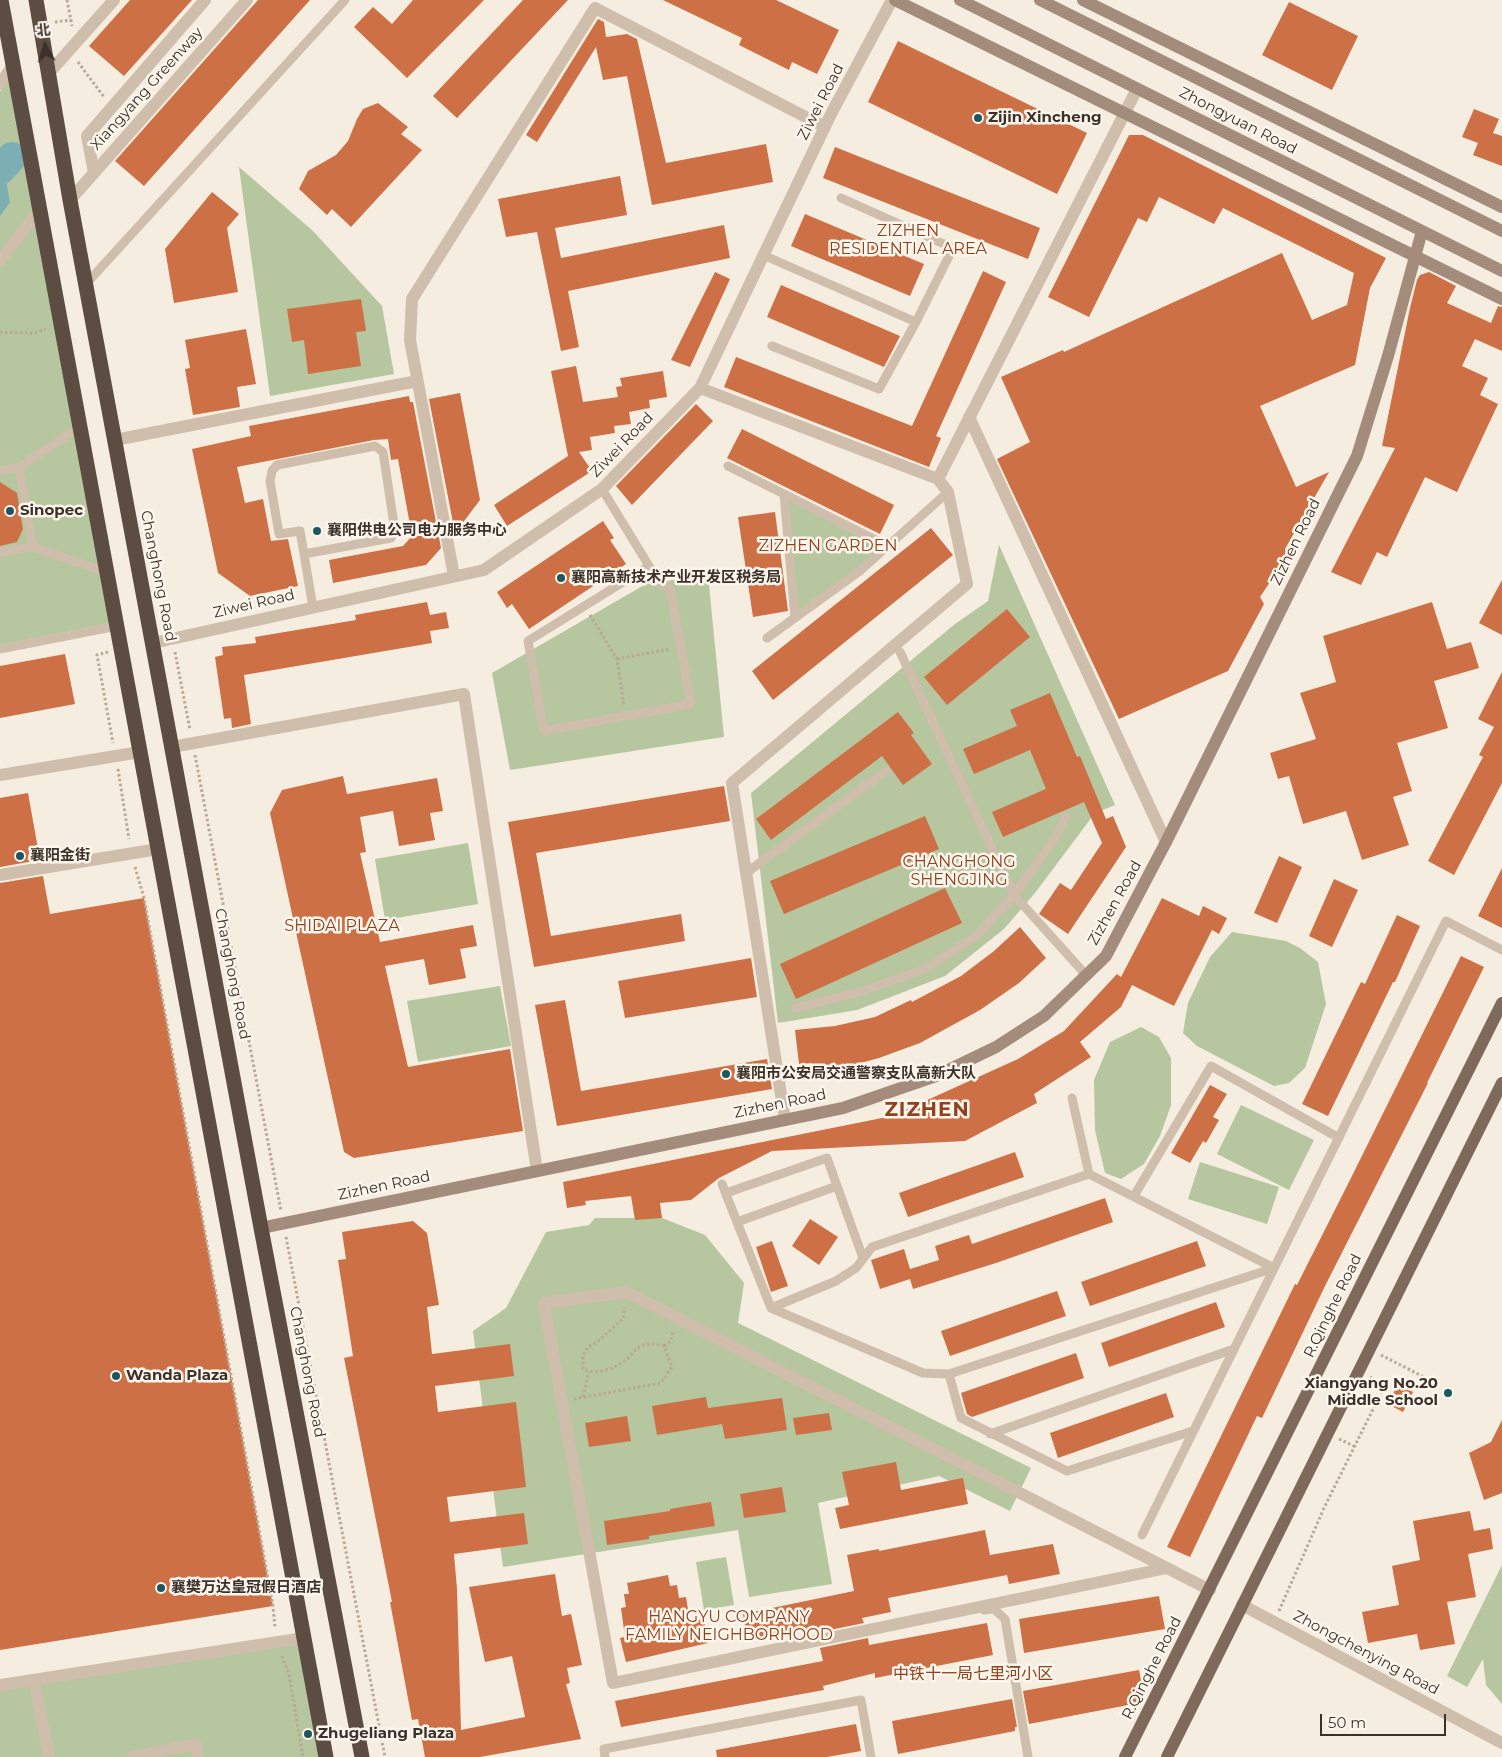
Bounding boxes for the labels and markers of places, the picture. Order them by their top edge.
place label: Zijin Xincheng [988,109,1102,127]
marker: Zijin Xincheng [972,112,984,124]
place label: Sinopec [20,502,83,520]
marker: Sinopec [4,505,16,517]
place label: 襄阳供电公司电力服务中心 [327,522,507,540]
marker: 襄阳供电公司电力服务中心 [311,525,323,537]
place label: 襄阳高新技术产业开发区税务局 [571,569,781,587]
marker: 襄阳高新技术产业开发区税务局 [555,572,567,584]
place label: 襄阳金街 [30,847,90,865]
marker: 襄阳金街 [14,850,26,862]
place label: 襄阳市公安局交通警察支队高新大队 [736,1065,976,1083]
marker: 襄阳市公安局交通警察支队高新大队 [720,1068,732,1080]
place label: Wanda Plaza [126,1367,228,1385]
marker: Wanda Plaza [110,1370,122,1382]
place label: Xiangyang No.20 Middle School [1305,1375,1438,1410]
marker: Xiangyang No.20 Middle School [1442,1387,1454,1399]
place label: 襄樊万达皇冠假日酒店 [171,1579,321,1597]
marker: 襄樊万达皇冠假日酒店 [155,1582,167,1594]
place label: Zhugeliang Plaza [318,1725,454,1743]
marker: Zhugeliang Plaza [302,1728,314,1740]

